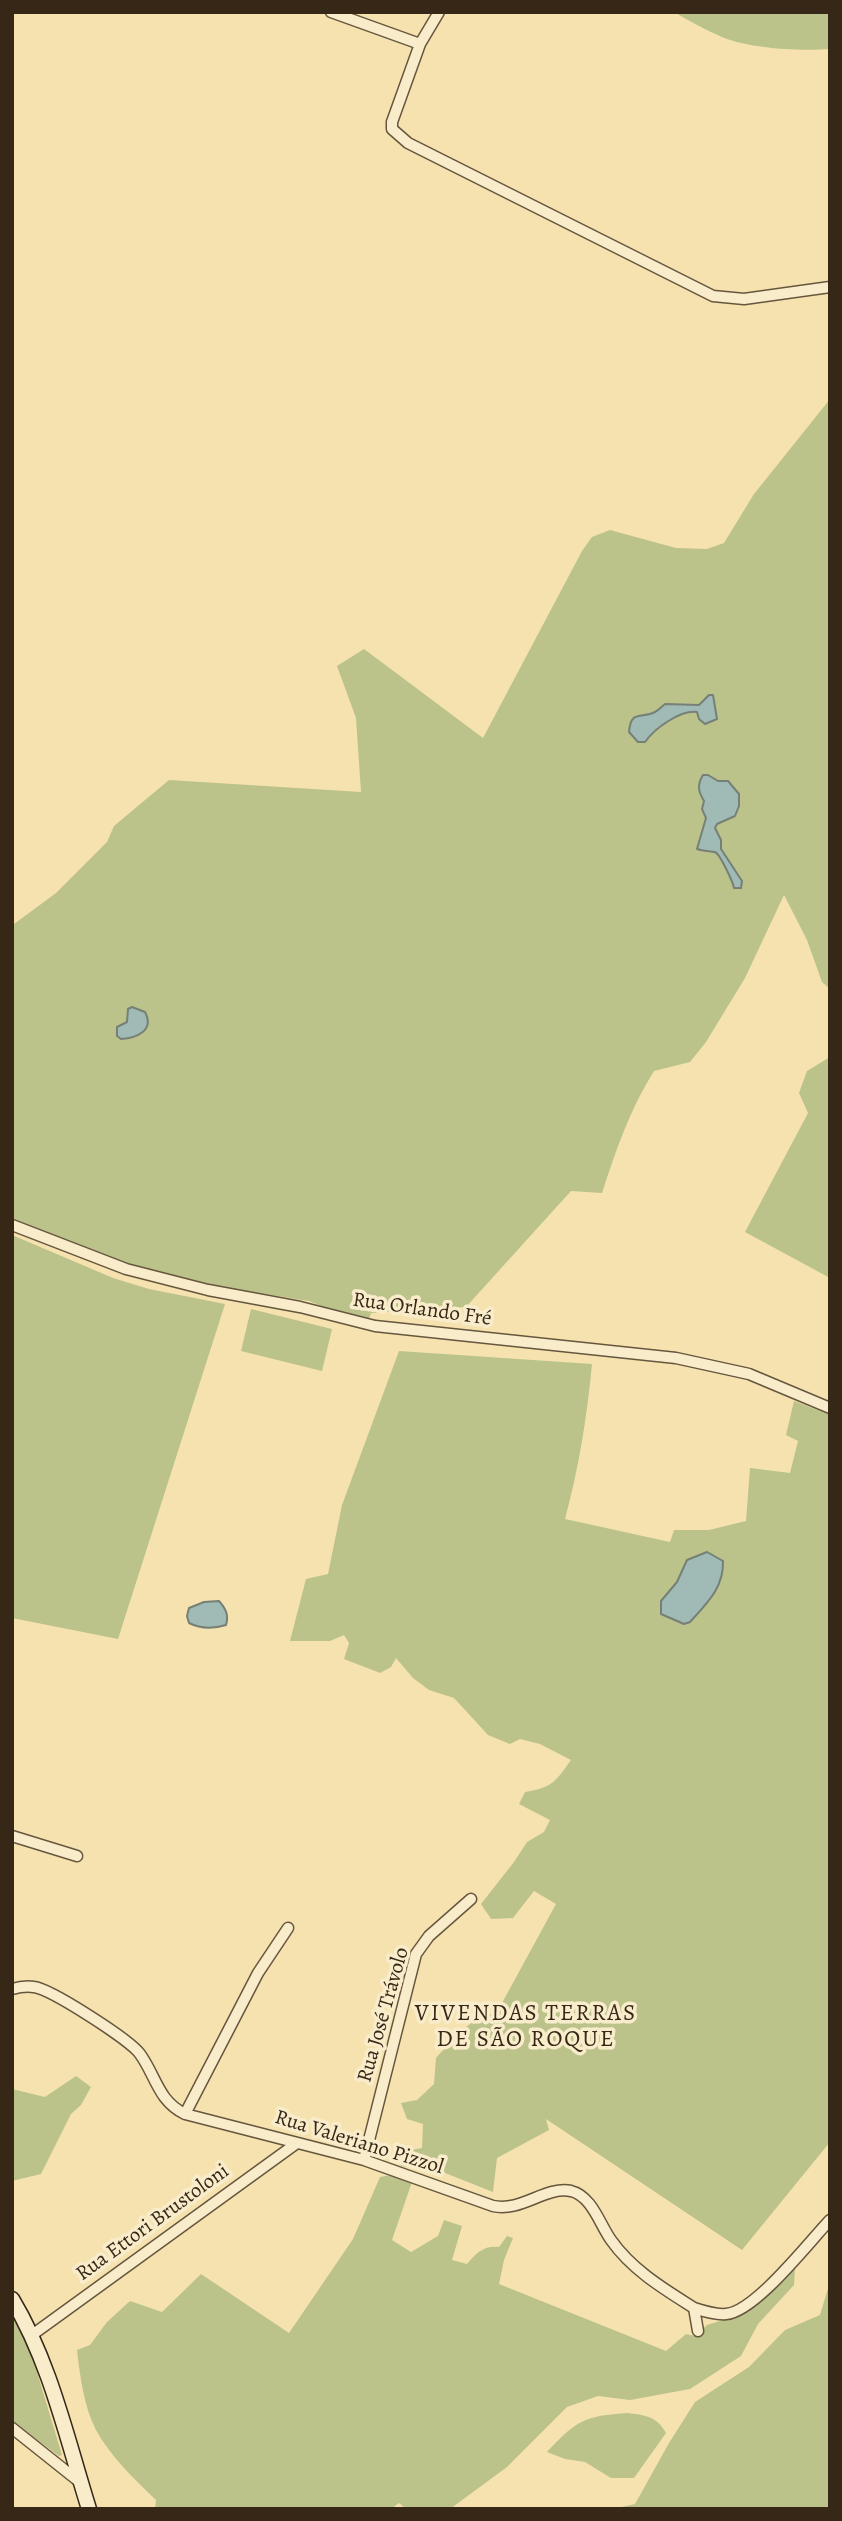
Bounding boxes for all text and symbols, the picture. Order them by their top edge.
street label: Rua Orlando Fré [351,1288,493,1332]
street label: Rua José Trávolo [353,1945,415,2085]
district label: VIVENDAS TERRAS DE SÃO ROQUE [417,2000,635,2054]
street label: Rua Valeriano Pizzol [272,2105,446,2181]
street label: Rua Ettori Brustoloni [72,2159,234,2287]

